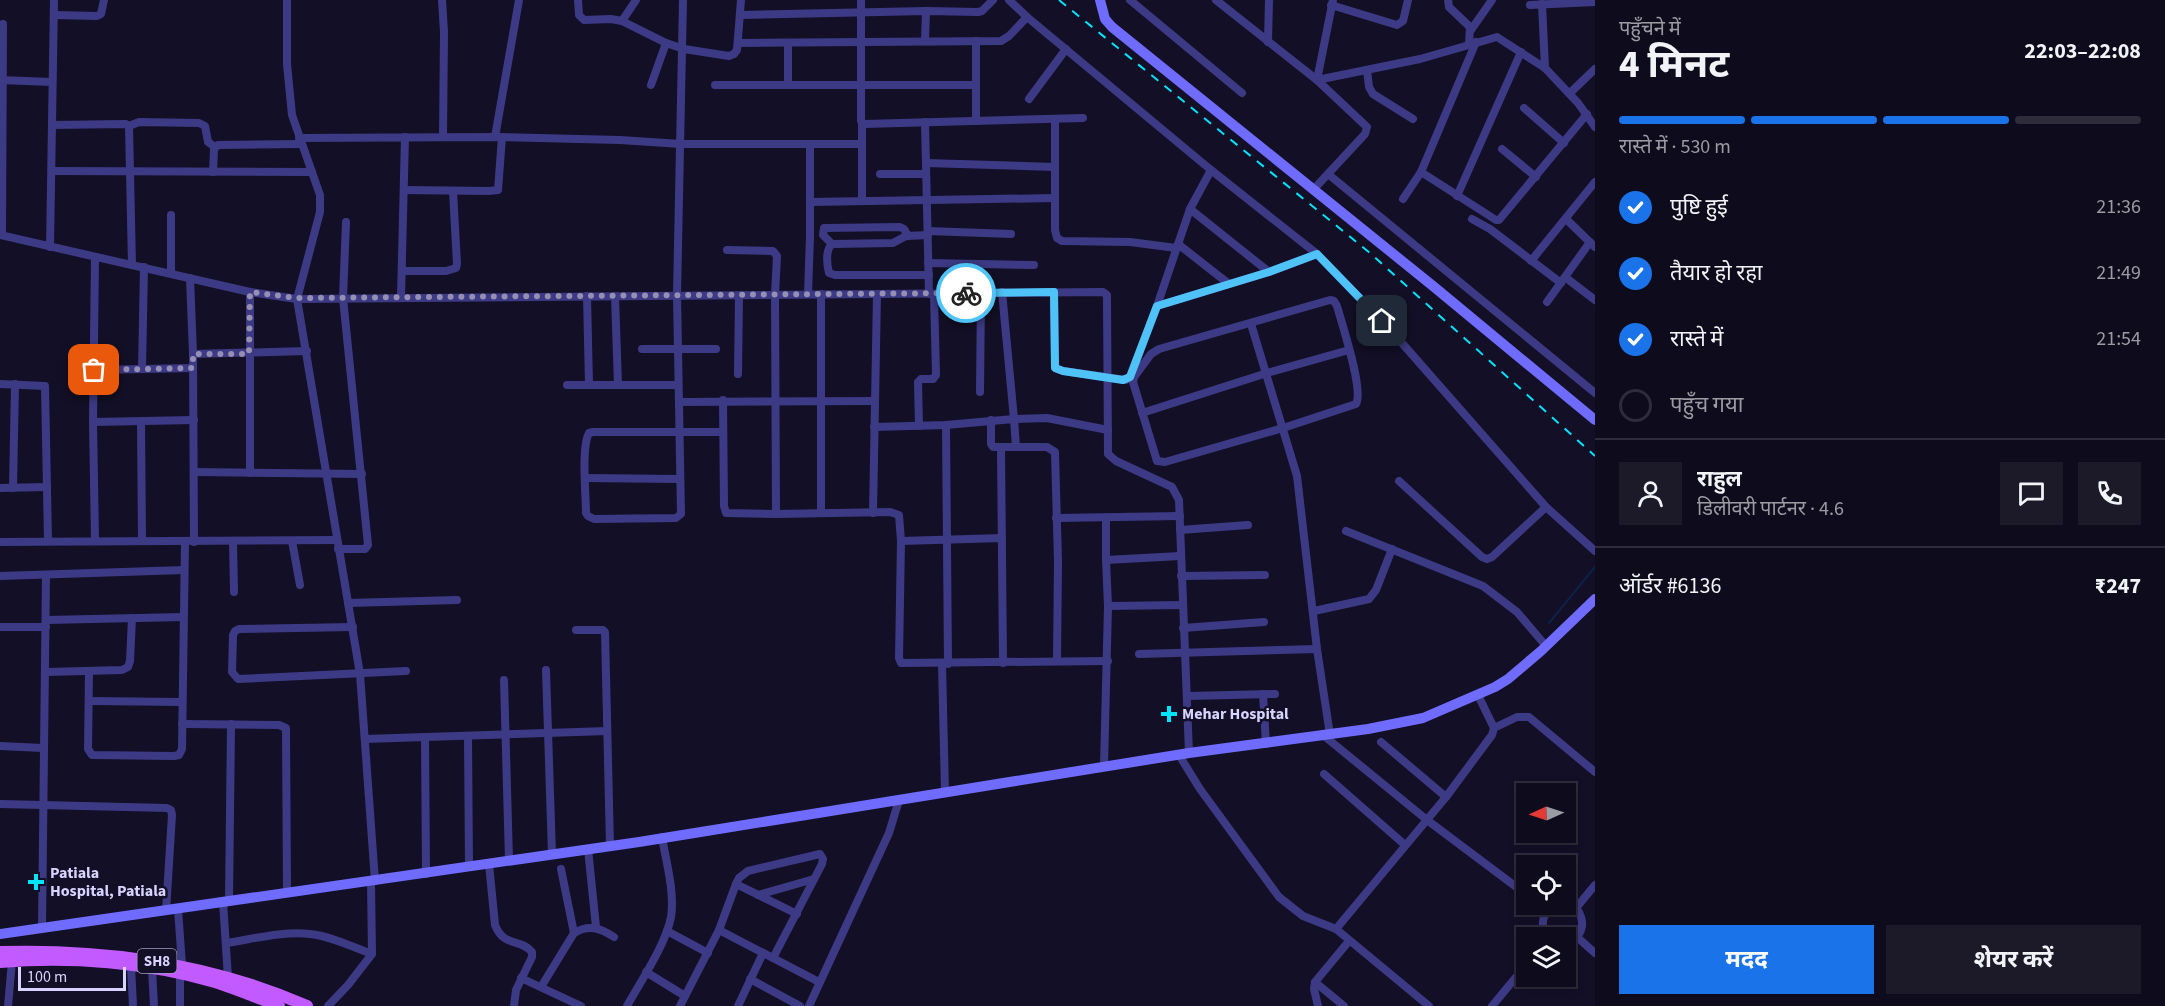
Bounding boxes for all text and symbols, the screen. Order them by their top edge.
text: पहुँचने में [1619,15,1681,43]
text: 22:03–22:08 [2024,35,2141,67]
text: 4 मिनट [1619,37,1729,93]
text: रास्ते में · 530 m [1619,133,1731,161]
icon: check [1619,191,1652,224]
text: पुष्टि हुई [1670,191,1728,223]
text: 21:36 [2096,193,2141,221]
icon: check [1619,257,1652,290]
text: तैयार हो रहा [1670,257,1763,289]
text: 21:49 [2096,259,2141,287]
courier [936,263,996,323]
icon: bike [950,277,983,310]
pin [1356,295,1407,346]
icon: home [1365,304,1398,337]
icon: check [1619,323,1652,356]
text: रास्ते में [1670,323,1723,355]
text: 21:54 [2096,325,2141,353]
pin [68,344,119,395]
icon: bag [77,353,110,386]
text: पहुँच गया [1670,389,1743,421]
button: person [1619,462,1682,525]
button: chat [2000,462,2063,525]
button: phone [2078,462,2141,525]
text: राहुल [1697,463,1742,495]
text: डिलीवरी पार्टनर · 4.6 [1697,495,1844,523]
text: ऑर्डर #6136 [1619,570,1721,602]
text: ₹247 [2095,570,2141,602]
place label: Mehar Hospital [1182,703,1289,725]
marker: Mehar Hospital [1160,705,1178,723]
north arrow [1516,783,1576,843]
map controls [1516,783,1576,987]
button: locate [1516,855,1576,915]
place label: Patiala Hospital, Patiala [50,862,166,902]
marker: Patiala Hospital, Patiala [27,873,45,891]
button: मदद [1619,925,1874,994]
button: शेयर करें [1886,925,2141,994]
button: layers [1516,927,1576,987]
road number: SH8 [138,949,176,973]
scale bar [18,964,126,992]
text: 100 m [27,966,67,988]

